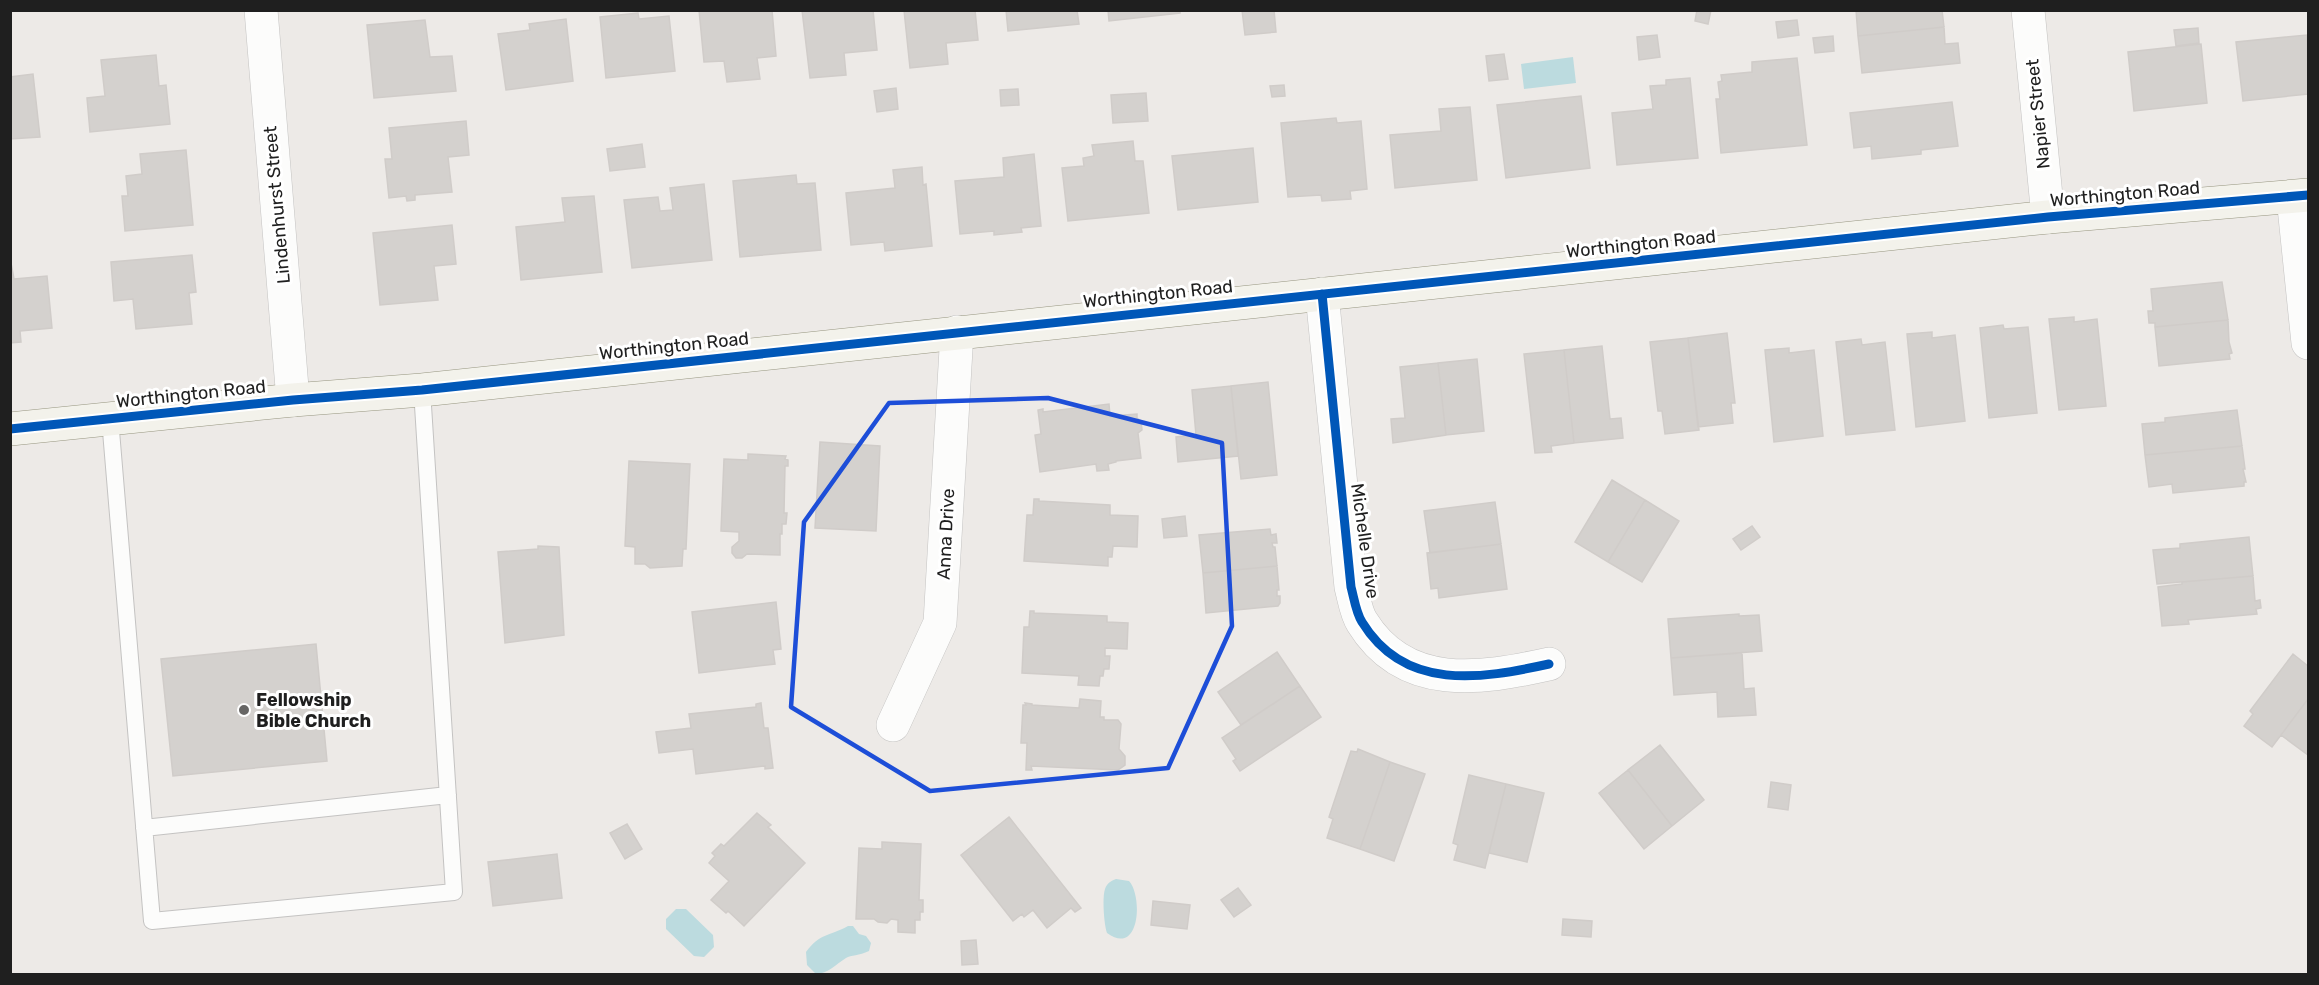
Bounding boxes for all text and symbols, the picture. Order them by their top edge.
street label: Napier Street [2021,58,2055,170]
street label: Lindenhurst Street [259,125,295,285]
street label: Worthington Road [2049,176,2201,212]
street label: Worthington Road [1565,225,1717,263]
street label: Worthington Road [1082,275,1234,313]
street label: Worthington Road [598,327,750,365]
street label: Worthington Road [115,375,267,413]
street label: Michelle Drive [1346,482,1384,600]
street label: Anna Drive [933,488,959,580]
place label: Fellowship Bible Church [256,689,371,732]
marker: Fellowship Bible Church [237,703,251,717]

